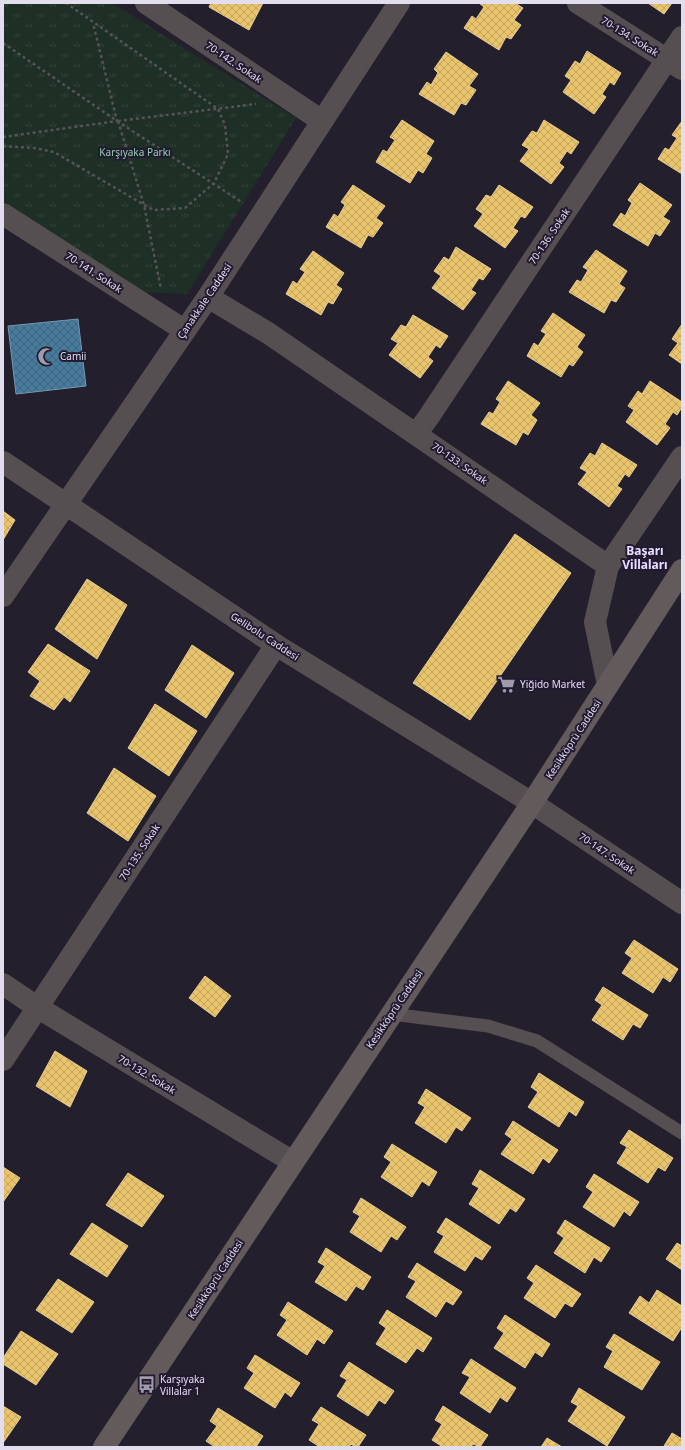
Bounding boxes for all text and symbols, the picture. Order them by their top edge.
street label: 70-134. Sokak [599,13,662,59]
street label: 70-142. Sokak [203,38,265,86]
park label: Karşıyaka Parkı [99,145,171,159]
street label: 70-136. Sokak [525,205,573,267]
street label: 70-141. Sokak [63,248,126,296]
street label: Çanakkale Caddesi [174,261,234,341]
mosque icon: Camii [37,346,57,366]
place label: Camii [60,349,86,363]
street label: 70-133. Sokak [429,439,491,488]
district label: Başarı Villaları [622,542,668,573]
street label: Gelibolu Caddesi [228,609,302,663]
supermarket icon: Yiğido Market [497,674,517,694]
place label: Yiğido Market [520,677,586,691]
street label: Kesikköprü Caddesi [542,697,604,781]
street label: 70-135. Sokak [115,820,163,883]
street label: 70-147. Sokak [576,829,638,877]
street label: Kesikköprü Caddesi [362,967,426,1051]
street label: 70-132. Sokak [116,1051,179,1097]
street label: Kesikköprü Caddesi [184,1237,246,1321]
place label: Karşıyaka Villalar 1 [160,1372,205,1398]
bus stop icon: Karşıyaka Villalar 1 [137,1375,157,1395]

